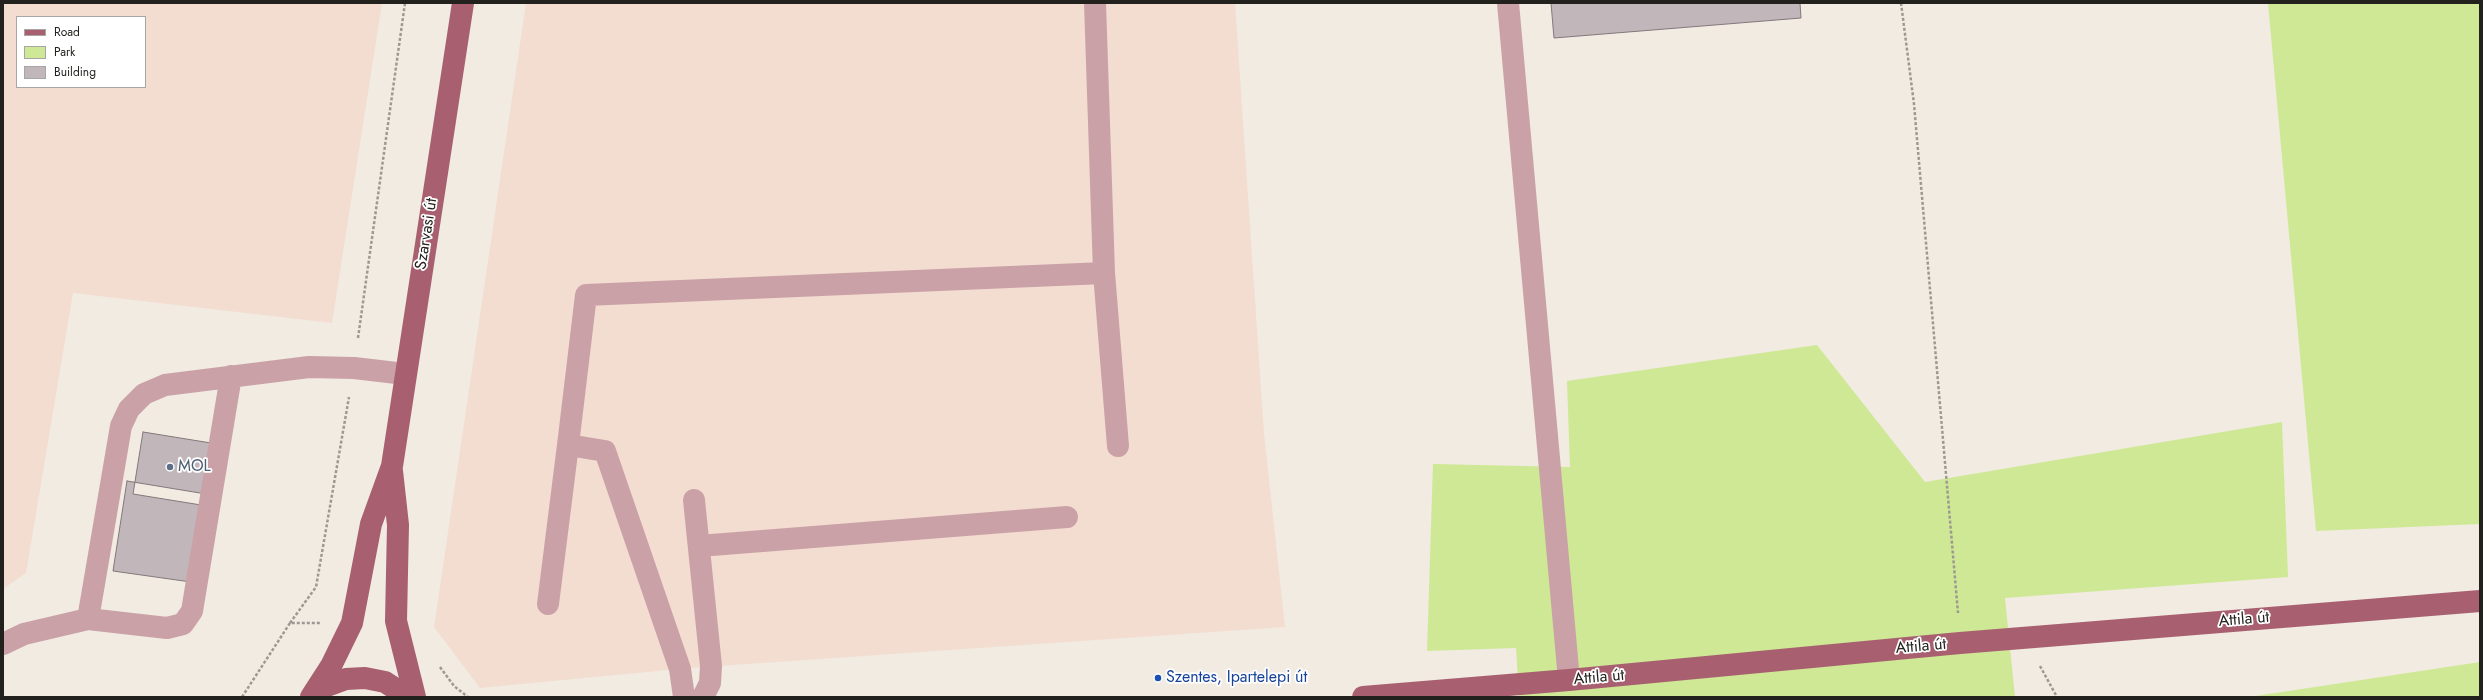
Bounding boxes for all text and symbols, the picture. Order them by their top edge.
legend [16,16,146,88]
text: Road [54,23,80,41]
text: Park [54,43,75,61]
text: Building [54,63,96,81]
street label: Szarvasi út [412,197,442,271]
place label: MOL [178,457,211,477]
marker: MOL [165,462,175,472]
street label: Attila út [2218,608,2270,632]
street label: Attila út [1895,635,1947,659]
street label: Attila út [1573,666,1625,690]
place label: Szentes, Ipartelepi út [1166,668,1307,688]
marker: Szentes, Ipartelepi út [1153,673,1163,683]

